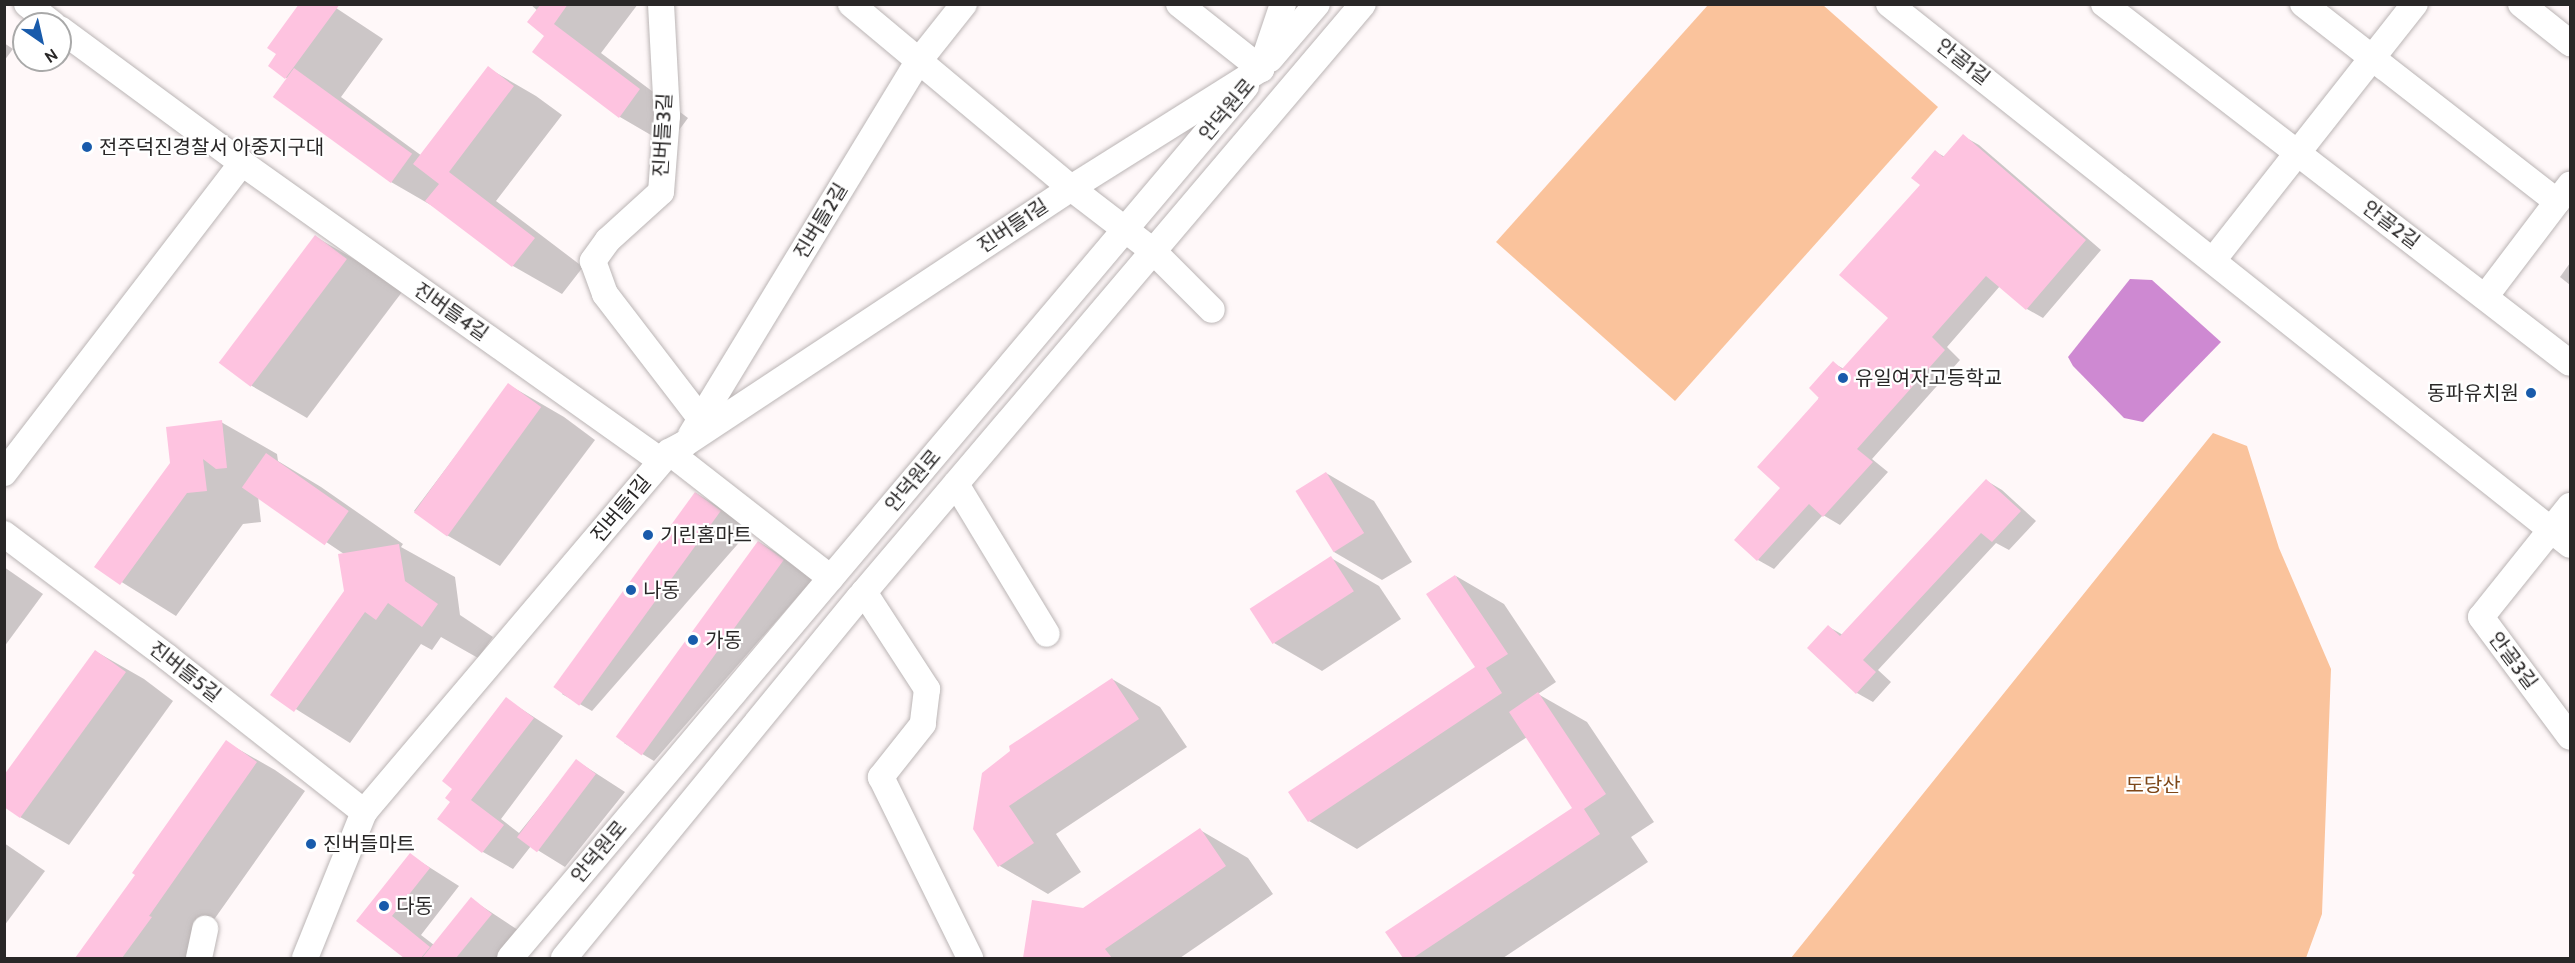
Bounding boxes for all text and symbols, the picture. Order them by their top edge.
north arrow [12,12,72,72]
street label: 안골1길 [1931,34,1995,90]
text: N [41,45,61,67]
street label: 안덕원로 [1194,74,1260,146]
street label: 진버들3길 [649,92,677,178]
place label: 전주덕진경찰서 아중지구대 [99,135,324,159]
marker: 전주덕진경찰서 아중지구대 [80,140,94,154]
street label: 진버들2길 [789,179,853,263]
street label: 진버들1길 [973,194,1053,258]
street label: 안골2길 [2358,196,2424,254]
street label: 진버들4길 [409,278,493,346]
place label: 유일여자고등학교 [1855,366,2002,390]
marker: 유일여자고등학교 [1836,371,1850,385]
place label: 동파유치원 [2427,381,2519,405]
marker: 동파유치원 [2524,386,2538,400]
street label: 안덕원로 [880,445,946,517]
street label: 진버들1길 [586,471,656,547]
place label: 기린홈마트 [660,523,752,547]
marker: 기린홈마트 [641,528,655,542]
place label: 나동 [643,578,680,602]
marker: 나동 [624,583,638,597]
street label: 안골3길 [2484,627,2542,695]
place label: 가동 [705,628,742,652]
marker: 가동 [686,633,700,647]
street label: 진버들5길 [144,637,226,707]
park label: 도당산 [2125,773,2181,797]
street label: 안덕원로 [566,816,632,888]
place label: 진버들마트 [323,832,415,856]
marker: 진버들마트 [304,837,318,851]
place label: 다동 [396,894,433,918]
marker: 다동 [377,899,391,913]

